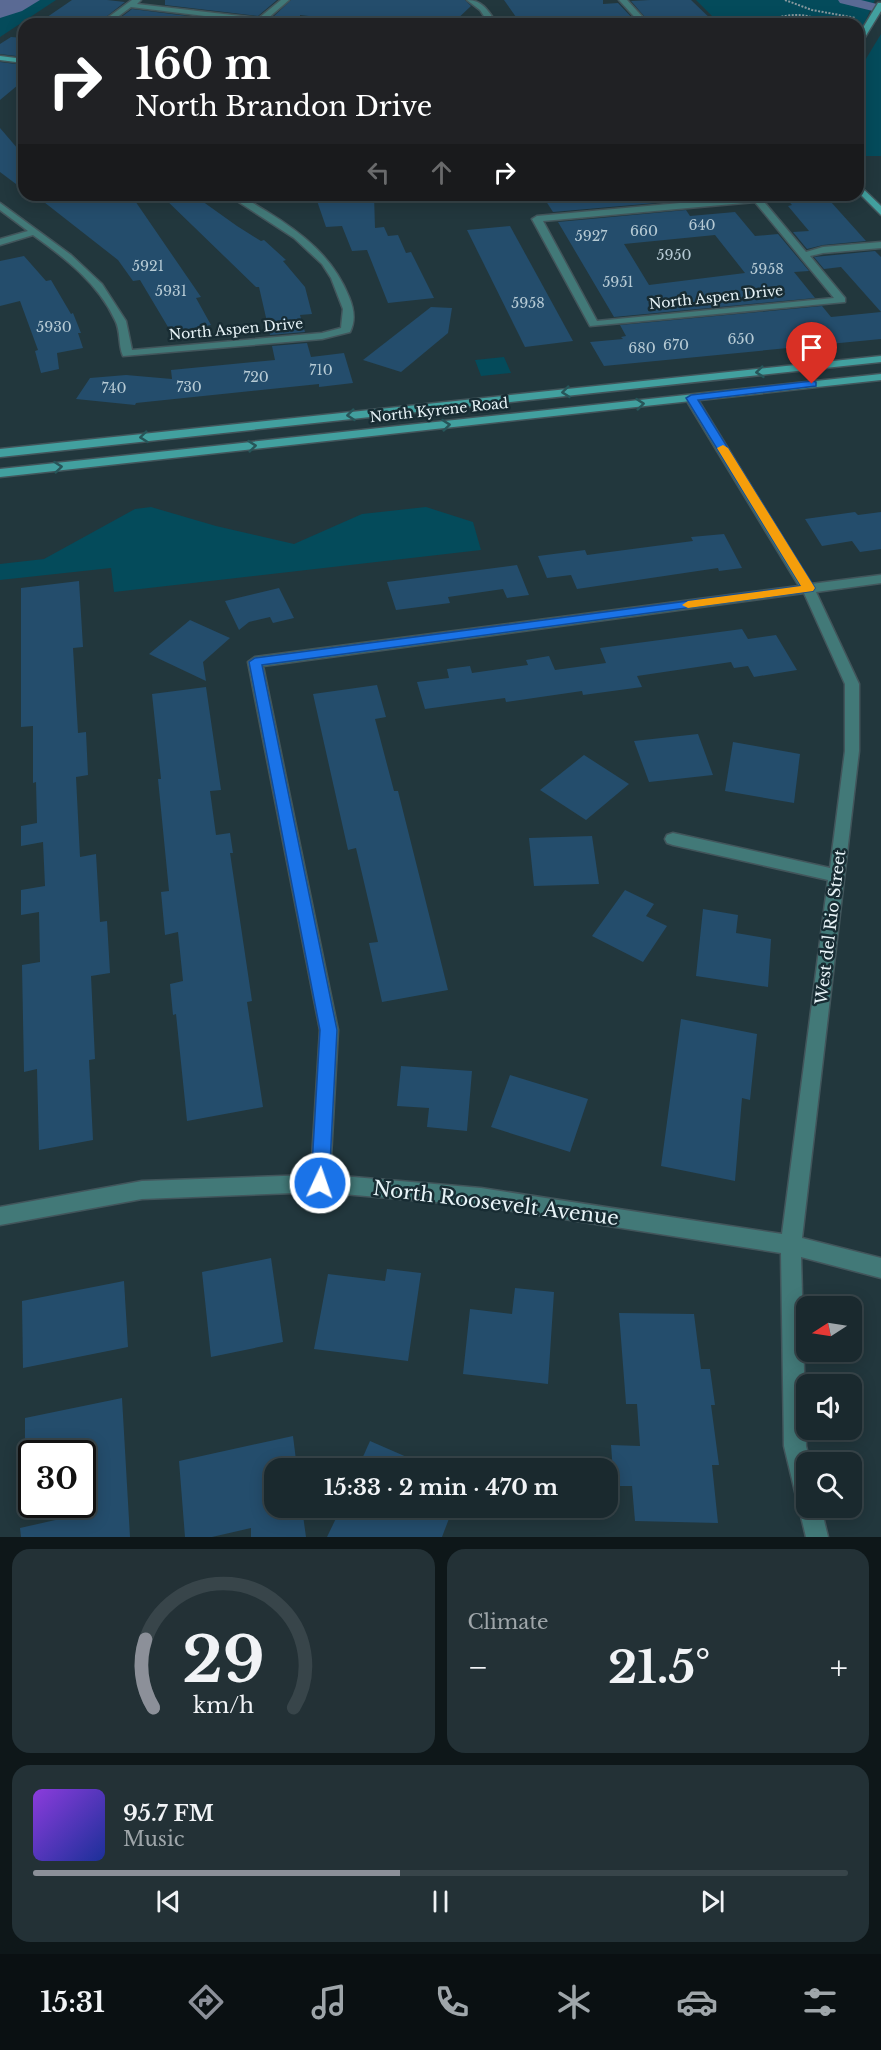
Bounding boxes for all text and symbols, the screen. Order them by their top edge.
text: 160 m [135,38,271,90]
icon: right [36,42,114,120]
text: North Brandon Drive [135,90,432,123]
icon: left [362,156,395,189]
icon: ahead [425,156,458,189]
icon: right [488,156,521,189]
house number: 640 [688,216,716,234]
house number: 660 [630,222,658,240]
house number: 5927 [575,227,608,245]
house number: 5950 [657,246,691,264]
house number: 5921 [132,257,164,275]
house number: 5958 [750,260,784,278]
house number: 5951 [602,273,634,291]
street label: North Aspen Drive [648,281,784,313]
house number: 5931 [155,282,187,300]
house number: 5958 [511,294,545,312]
street label: North Aspen Drive [168,314,304,344]
house number: 5930 [36,318,72,336]
pin [786,322,837,384]
house number: 650 [728,330,754,348]
icon: arrive [795,331,828,364]
house number: 670 [663,336,689,354]
house number: 680 [628,339,656,357]
house number: 710 [309,361,333,379]
one-way arrow [756,365,765,378]
house number: 720 [243,368,269,386]
house number: 730 [176,378,202,396]
house number: 740 [102,379,126,397]
one-way arrow [562,385,571,398]
street label: North Kyrene Road [369,394,510,426]
one-way arrow [635,398,644,410]
one-way arrow [347,408,356,421]
one-way arrow [441,419,450,432]
one-way arrow [139,430,148,443]
one-way arrow [247,440,257,453]
one-way arrow [54,461,63,474]
street label: West del Rio Street [810,849,849,1006]
position arrow [288,1151,352,1215]
street label: North Roosevelt Avenue [372,1176,620,1230]
north arrow [796,1296,862,1362]
map controls [796,1296,862,1518]
button: sound [796,1374,862,1440]
speed limit sign: 30 [18,1440,96,1518]
button: search [796,1452,862,1518]
text: 15:33 · 2 min · 470 m [324,1474,558,1501]
text: Climate [468,1610,548,1634]
text: 29 [182,1621,265,1699]
text: 21.5° [608,1639,710,1695]
text: − [468,1647,488,1688]
text: + [830,1647,848,1688]
text: km/h [193,1692,254,1719]
text: 95.7 FM [123,1800,214,1827]
text: Music [123,1827,184,1851]
icon: previous [152,1885,185,1918]
icon: pause [424,1885,457,1918]
icon: next [696,1885,729,1918]
icon: directions [185,1981,227,2023]
icon: music [308,1981,350,2023]
icon: phone [431,1981,473,2023]
icon: climate [553,1981,595,2023]
icon: car [676,1981,718,2023]
icon: filters [799,1981,841,2023]
text: 15:31 [40,1986,105,2019]

